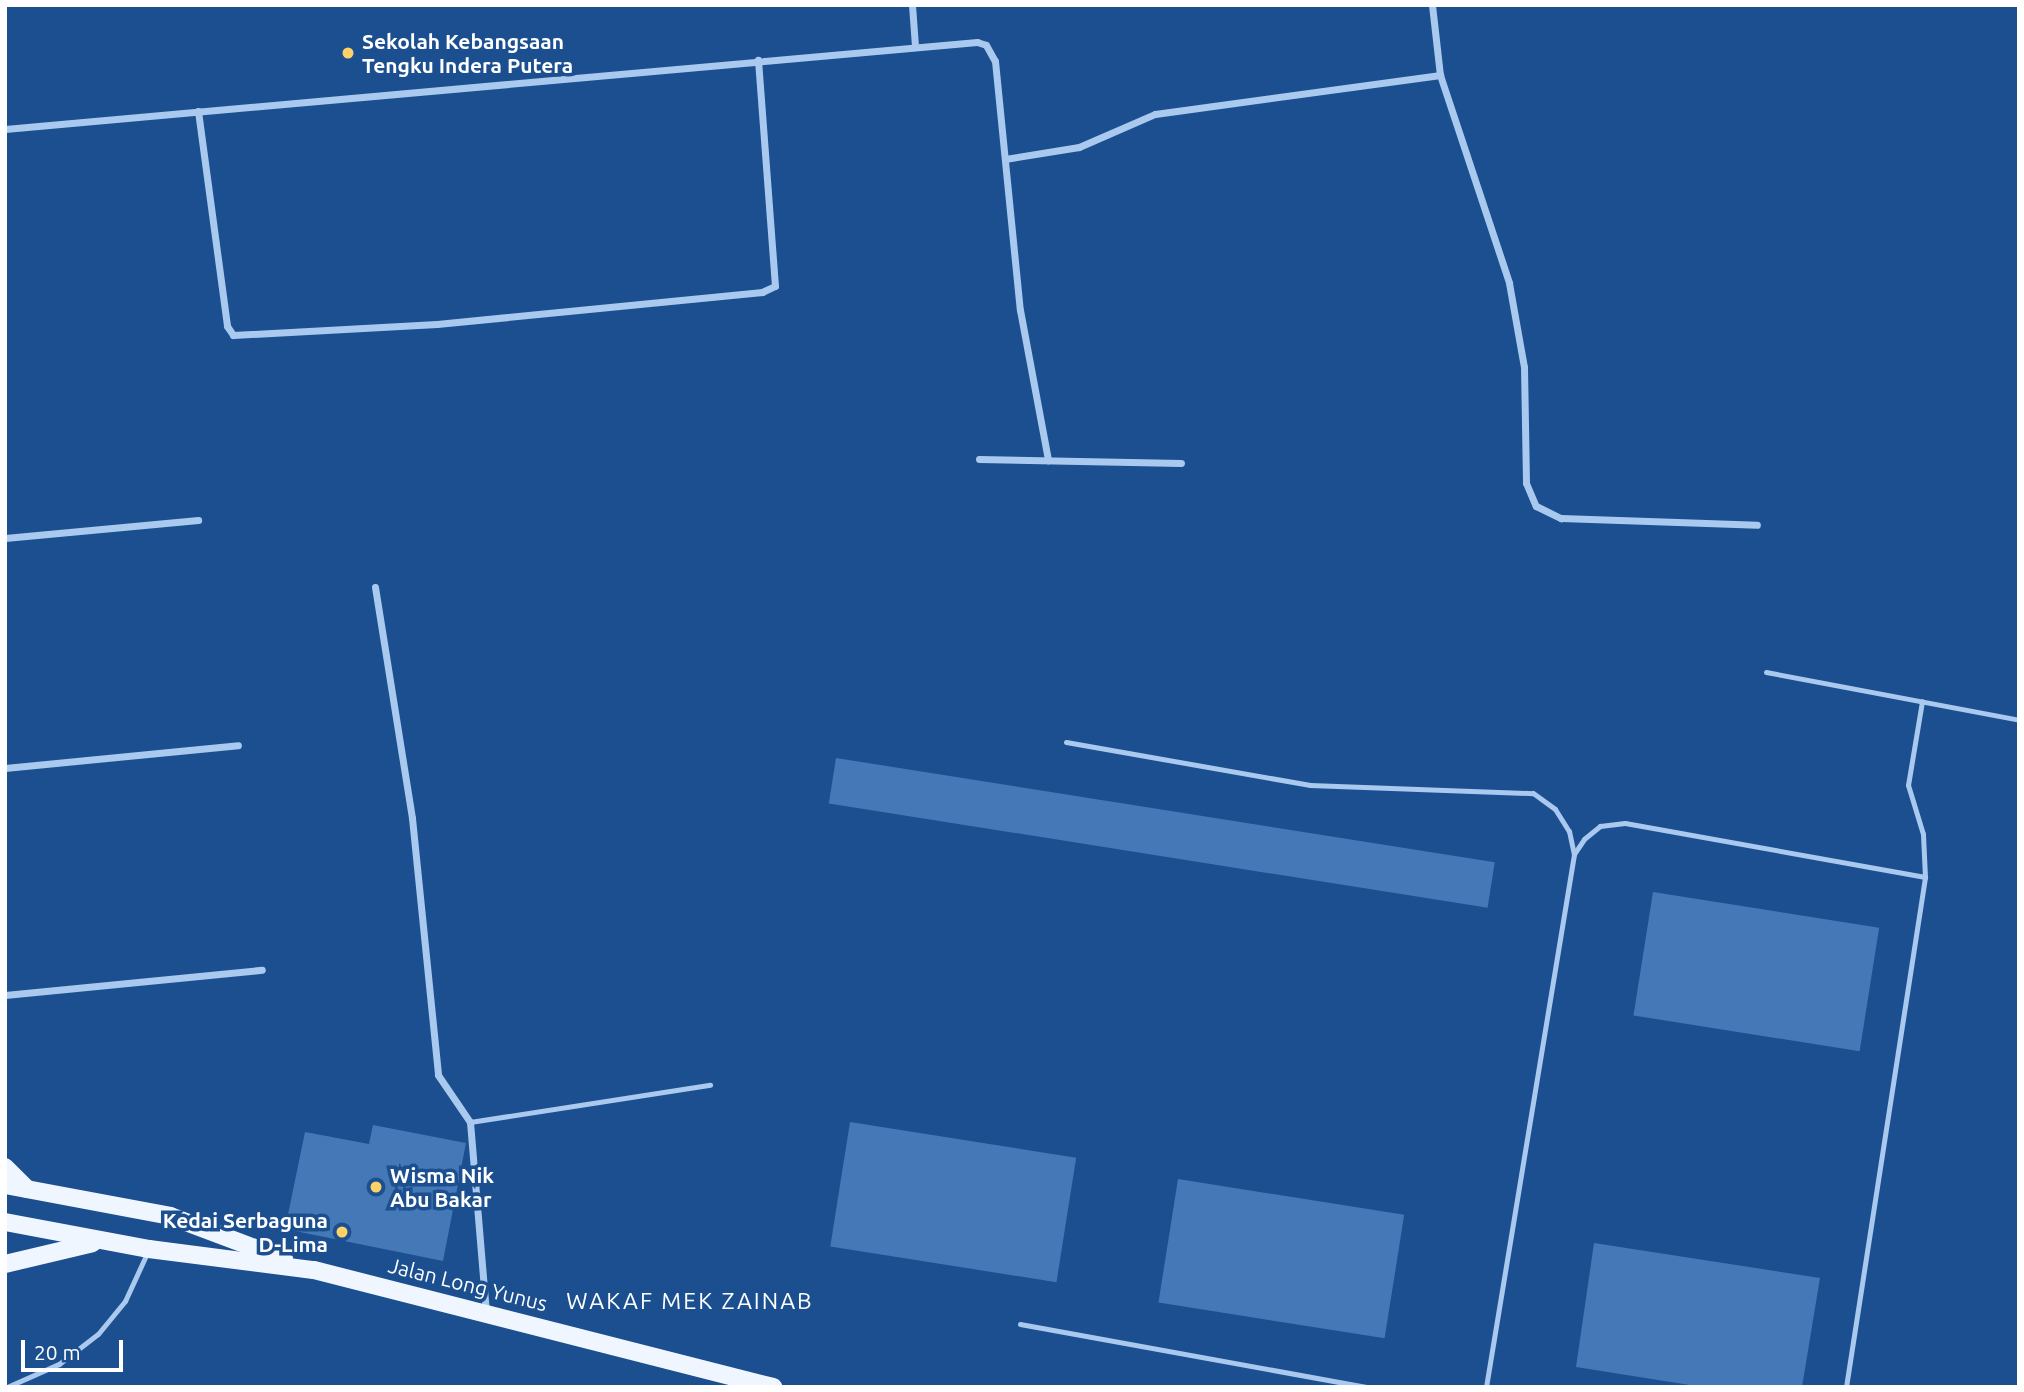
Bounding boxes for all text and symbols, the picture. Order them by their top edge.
place label: Sekolah Kebangsaan Tengku Indera Putera [362,28,573,78]
marker: Sekolah Kebangsaan Tengku Indera Putera [340,45,356,61]
place label: Wisma Nik Abu Bakar [390,1162,494,1212]
marker: Wisma Nik Abu Bakar [368,1179,384,1195]
place label: Kedai Serbaguna D-Lima [163,1207,328,1257]
marker: Kedai Serbaguna D-Lima [334,1224,350,1240]
street label: Jalan Long Yunus [386,1252,550,1316]
district label: WAKAF MEK ZAINAB [568,1287,812,1315]
scale bar [24,1326,126,1370]
text: 20 m [34,1340,81,1364]

